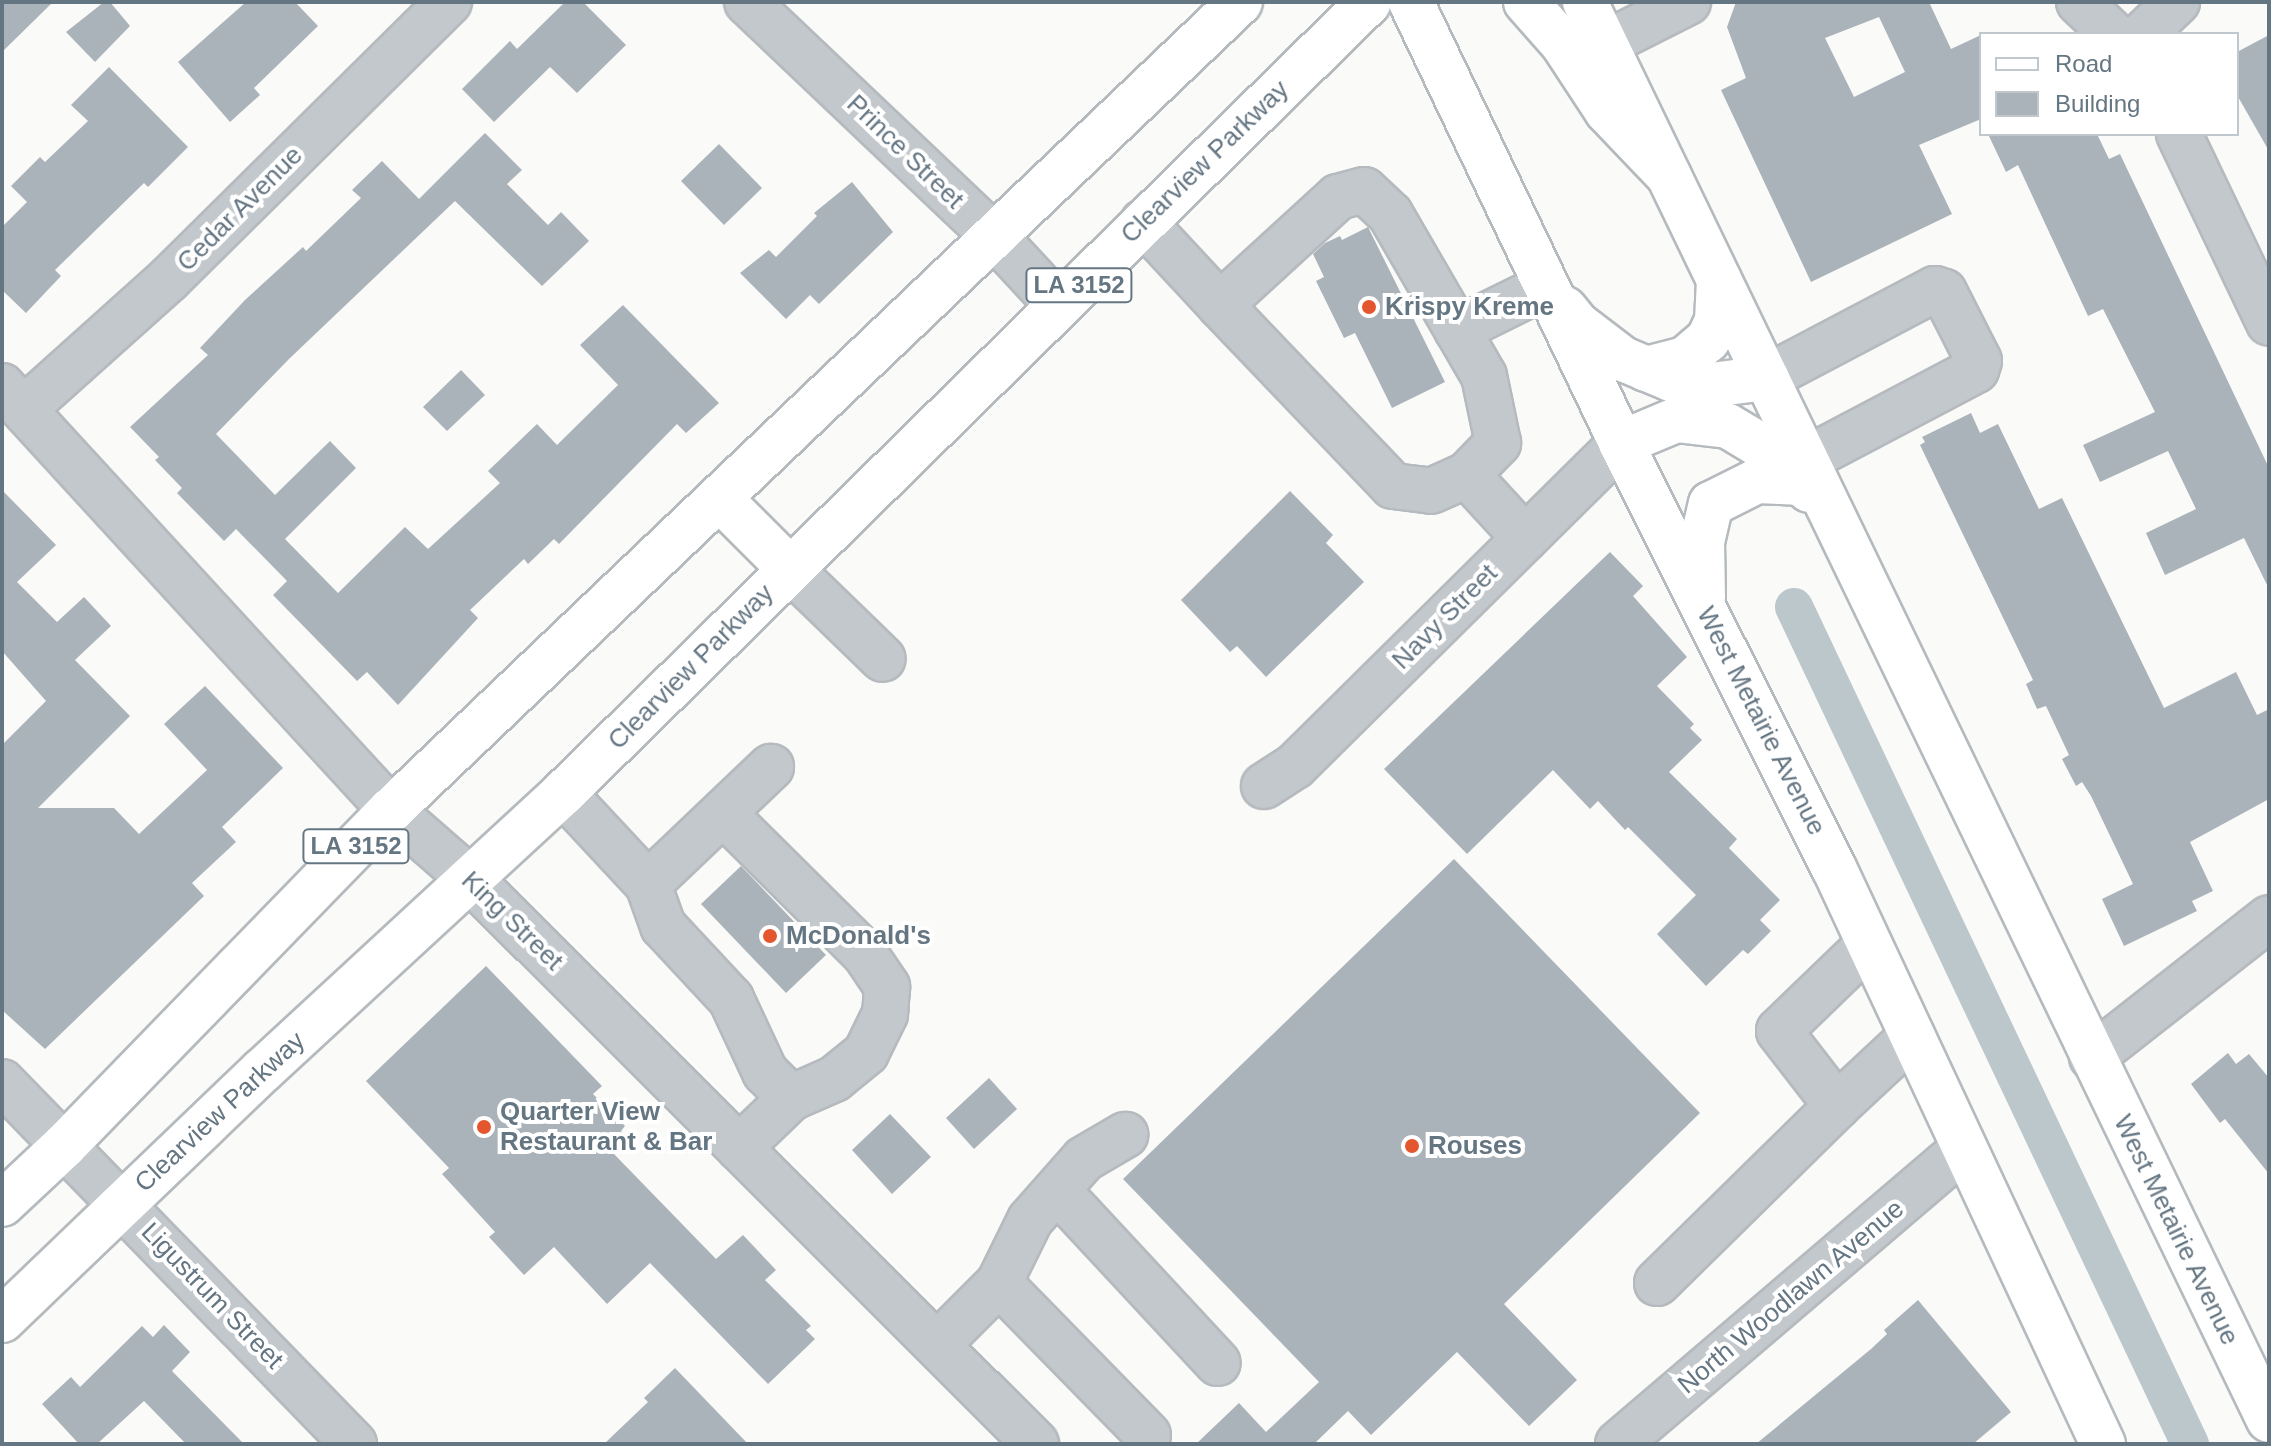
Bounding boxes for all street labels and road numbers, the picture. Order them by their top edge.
street label: Clearview Parkway [1115,74,1295,250]
street label: Prince Street [840,89,970,215]
street label: Cedar Avenue [170,139,310,279]
road number: LA 3152 [1023,265,1135,305]
street label: Navy Street [1386,558,1504,676]
street label: Clearview Parkway [602,578,780,756]
street label: West Metairie Avenue [1690,601,1832,841]
road number: LA 3152 [300,826,412,866]
street label: King Street [455,865,569,977]
street label: Clearview Parkway [129,1025,311,1199]
street label: West Metairie Avenue [2106,1109,2246,1351]
street label: North Woodlawn Avenue [1671,1193,1911,1401]
street label: Ligustrum Street [135,1217,289,1375]

